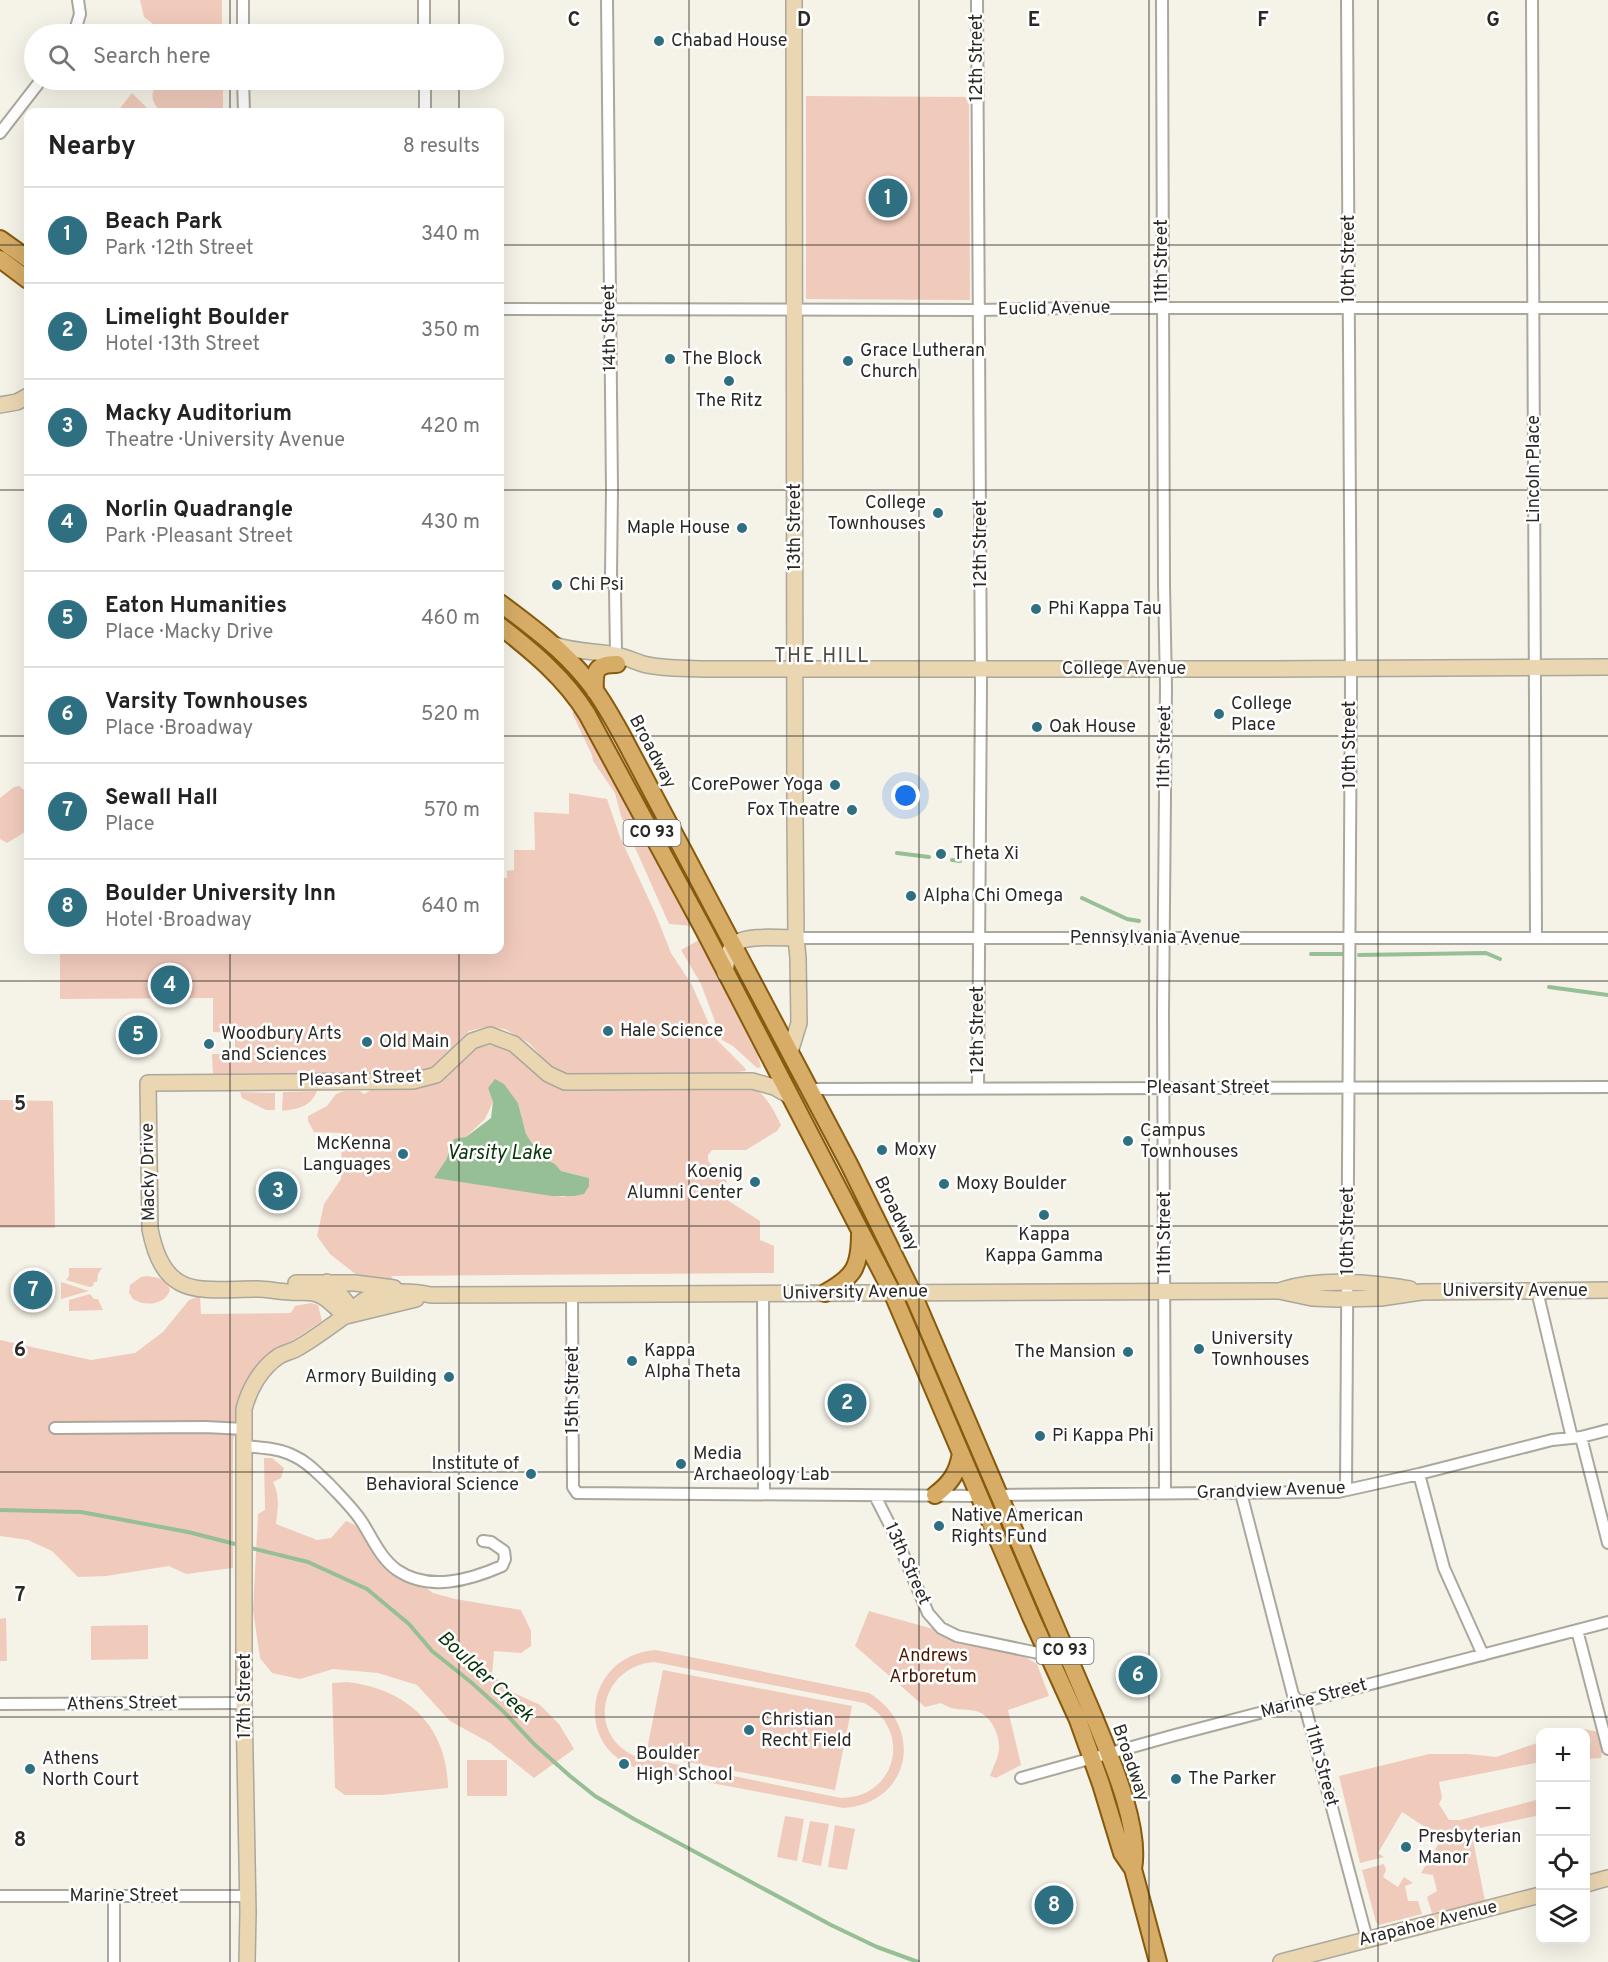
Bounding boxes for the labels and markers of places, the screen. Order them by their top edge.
place label: Chabad House [671,30,788,53]
marker: Chabad House [652,34,666,48]
pin: 1 [868,176,908,220]
place label: Grace Lutheran Church [860,340,985,384]
place label: The Block [682,348,762,371]
marker: The Block [663,352,677,366]
marker: Grace Lutheran Church [841,354,855,368]
marker: The Ritz [722,374,736,388]
place label: The Ritz [695,390,763,413]
place label: College Townhouses [827,492,926,536]
marker: College Townhouses [931,506,945,520]
place label: Maple House [627,517,730,540]
marker: Maple House [735,521,749,535]
place label: Chi Psi [569,574,624,597]
marker: Chi Psi [550,578,564,592]
place label: Phi Kappa Tau [1048,598,1162,621]
marker: Phi Kappa Tau [1029,602,1043,616]
place label: College Place [1231,693,1292,737]
marker: College Place [1212,707,1226,721]
place label: Oak House [1049,716,1136,739]
marker: Oak House [1030,720,1044,734]
place label: CorePower Yoga [691,774,823,797]
marker: CorePower Yoga [828,778,842,792]
place label: Fox Theatre [747,799,840,822]
marker: Fox Theatre [845,803,859,817]
place label: Theta Xi [953,843,1019,866]
marker: Theta Xi [934,847,948,861]
place label: Alpha Chi Omega [923,885,1063,908]
marker: Alpha Chi Omega [904,889,918,903]
pin: 4 [150,962,190,1008]
pin: 5 [118,1012,158,1058]
place label: Hale Science [620,1020,723,1043]
place label: Woodbury Arts and Sciences [221,1023,342,1067]
marker: Hale Science [601,1024,615,1038]
place label: Old Main [379,1031,449,1054]
marker: Old Main [360,1035,374,1049]
marker: Woodbury Arts and Sciences [202,1037,216,1051]
place label: Campus Townhouses [1140,1120,1239,1164]
place label: McKenna Languages [303,1133,391,1177]
marker: Campus Townhouses [1121,1134,1135,1148]
place label: Moxy [894,1139,937,1162]
marker: Moxy [875,1143,889,1157]
marker: McKenna Languages [396,1147,410,1161]
place label: Koenig Alumni Center [626,1161,743,1205]
pin: 3 [258,1168,298,1214]
place label: Moxy Boulder [956,1173,1067,1196]
marker: Koenig Alumni Center [748,1175,762,1189]
marker: Moxy Boulder [937,1177,951,1191]
marker: Kappa Kappa Gamma [1037,1208,1051,1222]
place label: Kappa Kappa Gamma [985,1224,1103,1268]
pin: 7 [14,1268,52,1312]
place label: University Townhouses [1211,1328,1310,1372]
place label: Kappa Alpha Theta [644,1340,741,1384]
place label: The Mansion [1014,1341,1116,1364]
marker: University Townhouses [1192,1342,1206,1356]
marker: The Mansion [1121,1345,1135,1359]
marker: Kappa Alpha Theta [625,1354,639,1368]
place label: Armory Building [305,1366,437,1389]
marker: Armory Building [442,1370,456,1384]
pin: 2 [828,1380,866,1426]
place label: Pi Kappa Phi [1052,1425,1154,1448]
marker: Pi Kappa Phi [1033,1429,1047,1443]
place label: Media Archaeology Lab [693,1443,830,1487]
place label: Institute of Behavioral Science [366,1453,519,1497]
marker: Media Archaeology Lab [674,1457,688,1471]
marker: Institute of Behavioral Science [524,1467,538,1481]
place label: Native American Rights Fund [951,1505,1083,1549]
marker: Native American Rights Fund [932,1519,946,1533]
pin: 6 [1118,1652,1158,1698]
place label: Christian Recht Field [761,1709,852,1753]
marker: Christian Recht Field [742,1723,756,1737]
place label: Boulder High School [636,1743,733,1787]
place label: Athens North Court [42,1748,139,1792]
marker: Boulder High School [617,1757,631,1771]
marker: Athens North Court [23,1762,37,1776]
place label: The Parker [1188,1768,1276,1791]
marker: The Parker [1169,1772,1183,1786]
place label: Presbyterian Manor [1418,1826,1521,1870]
marker: Presbyterian Manor [1399,1840,1413,1854]
pin: 8 [1034,1882,1074,1928]

